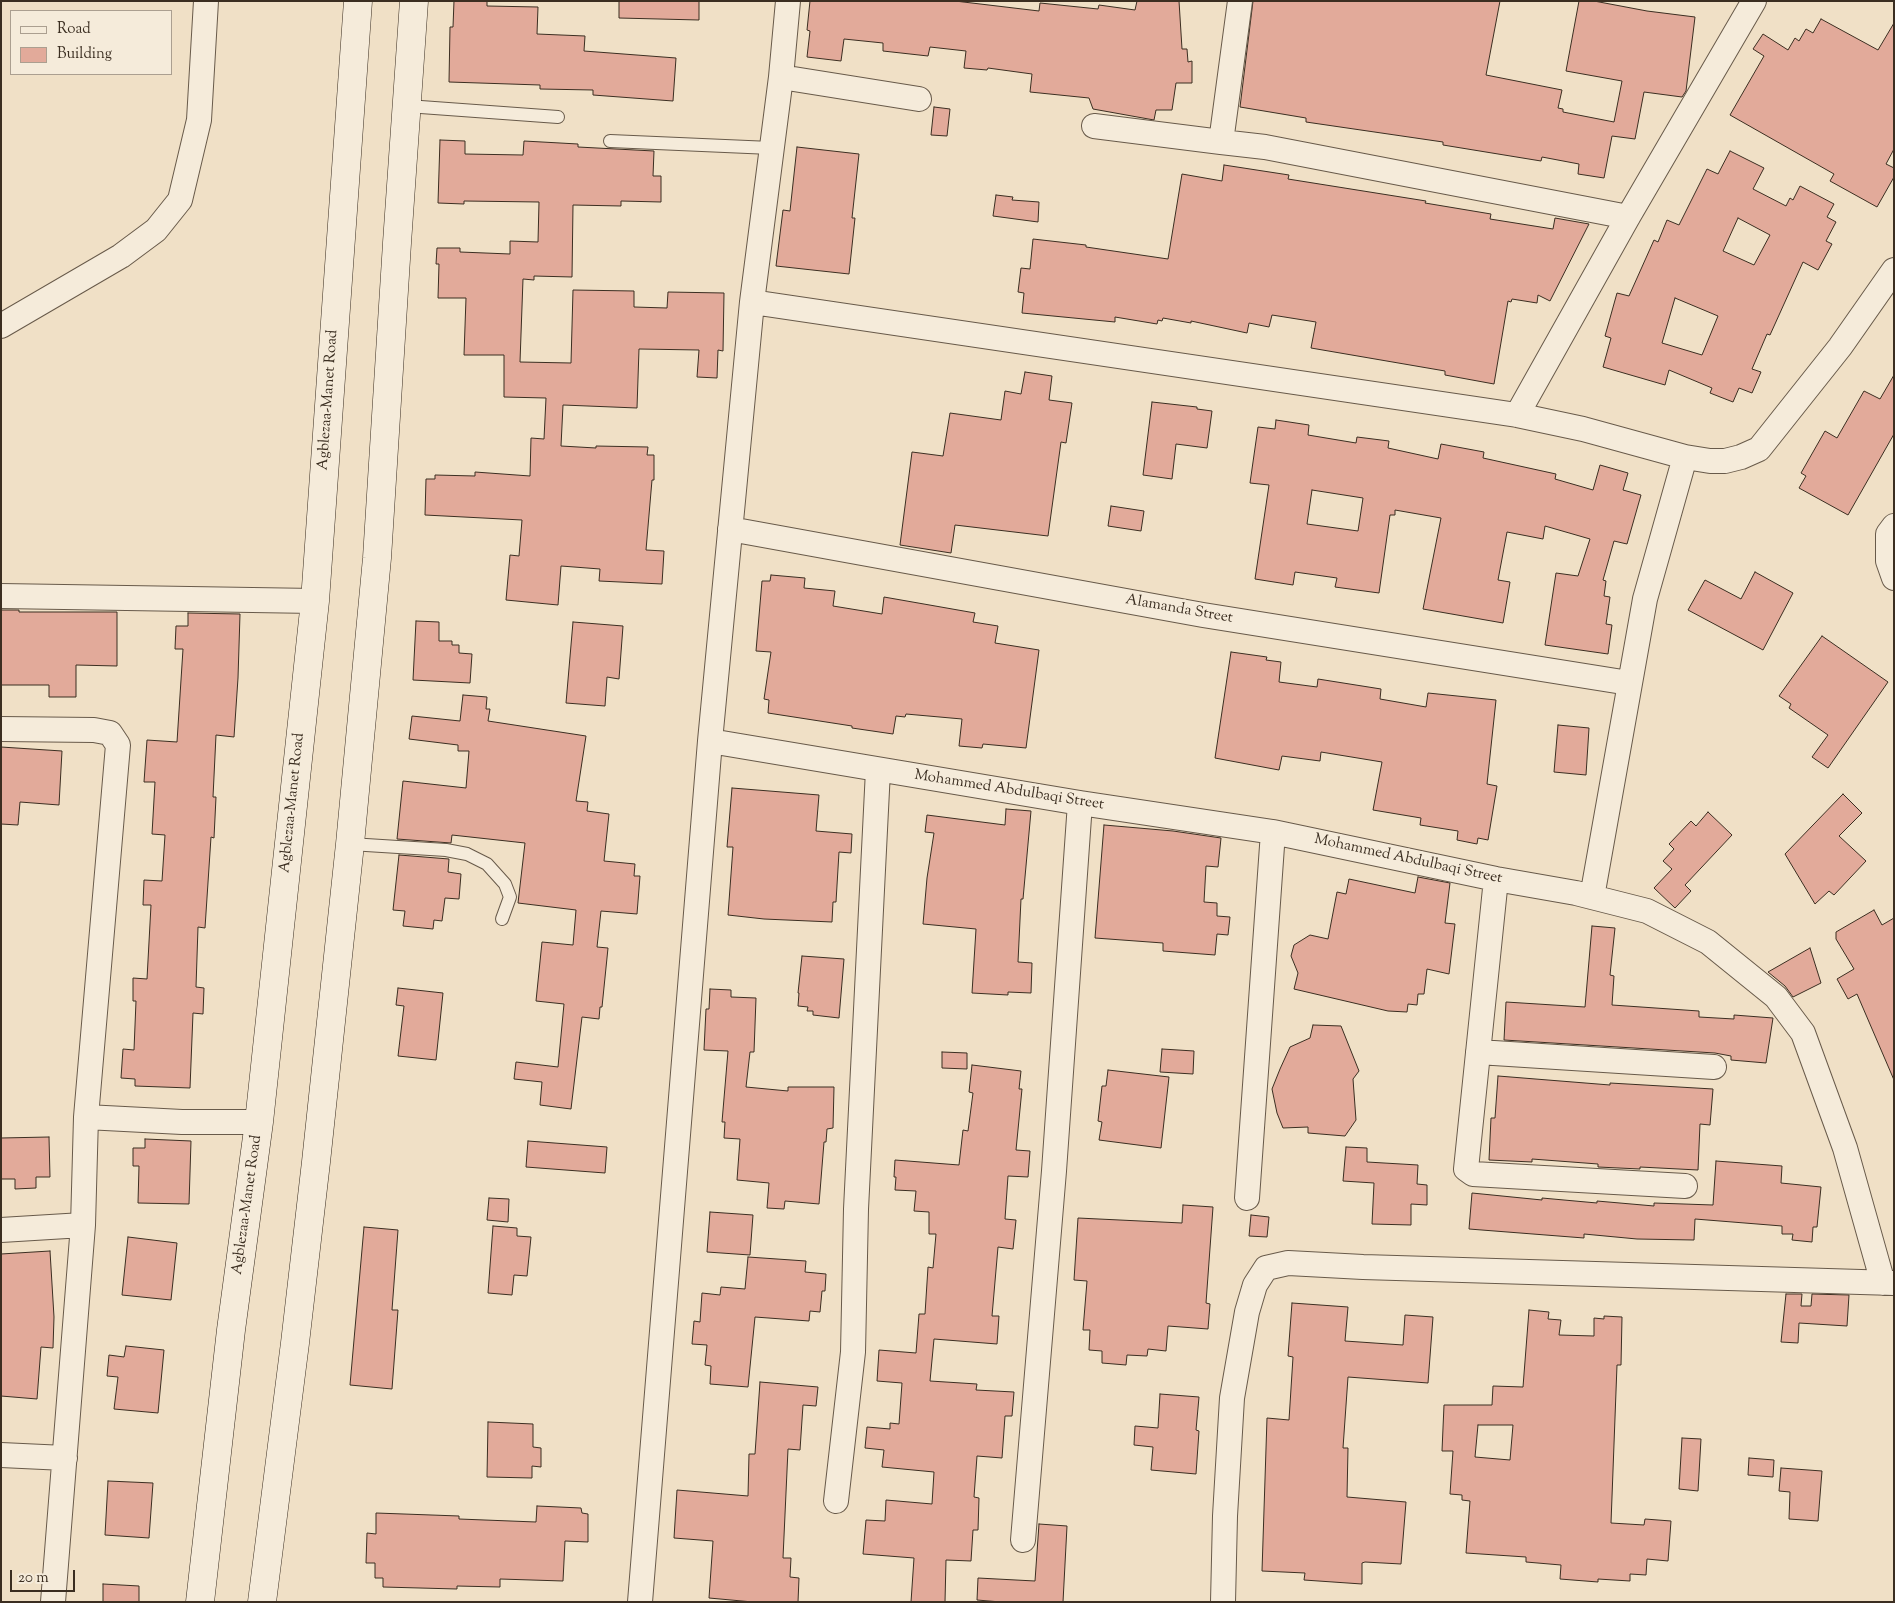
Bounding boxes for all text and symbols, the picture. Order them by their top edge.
legend [10,10,172,75]
text: Road [57,19,91,40]
text: Building [57,44,112,65]
street label: Agblezaa-Manet Road [315,329,343,471]
street label: Alamanda Street [1124,592,1234,628]
street label: Agblezaa-Manet Road [277,732,309,874]
street label: Mohammed Abdulbaqi Street [913,767,1105,815]
street label: Mohammed Abdulbaqi Street [1312,831,1504,889]
street label: Agblezaa-Manet Road [229,1134,267,1276]
scale bar [12,1560,78,1592]
text: 20 m [18,1568,49,1589]

